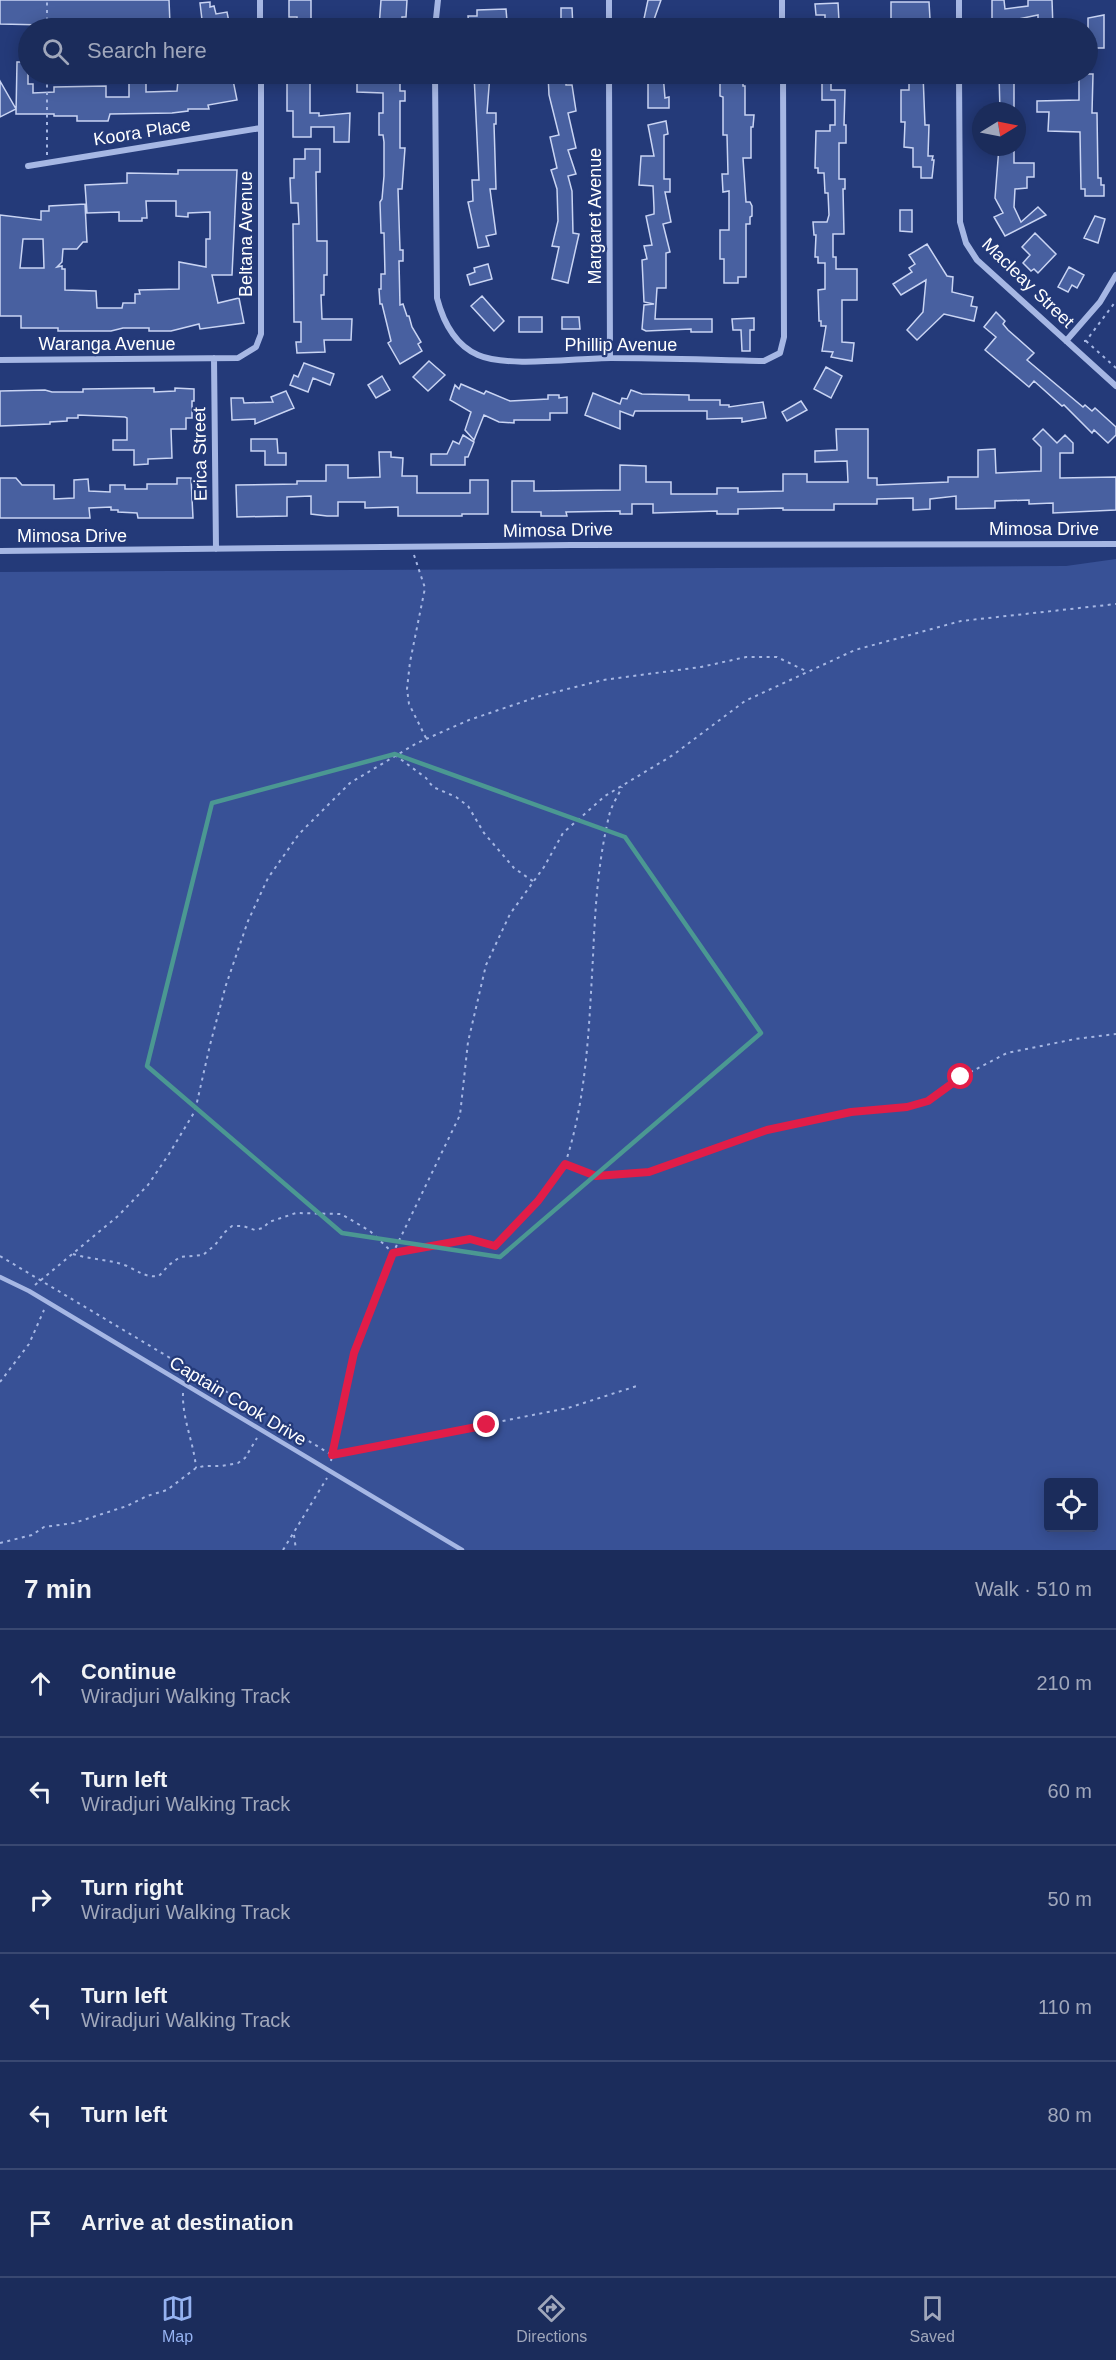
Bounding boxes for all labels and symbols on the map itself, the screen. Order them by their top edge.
north arrow [972,102,1026,156]
street label: Koora Place [92,114,192,150]
street label: Margaret Avenue [585,148,605,284]
street label: Beltana Avenue [236,171,256,297]
street label: Macleay Street [978,234,1078,332]
street label: Waranga Avenue [38,334,176,354]
street label: Phillip Avenue [565,335,677,355]
street label: Erica Street [189,407,211,501]
street label: Mimosa Drive [503,519,613,541]
street label: Mimosa Drive [989,519,1099,539]
street label: Mimosa Drive [17,526,127,546]
route start [947,1063,973,1089]
street label: Captain Cook Drive [166,1352,310,1450]
route end [473,1411,499,1437]

